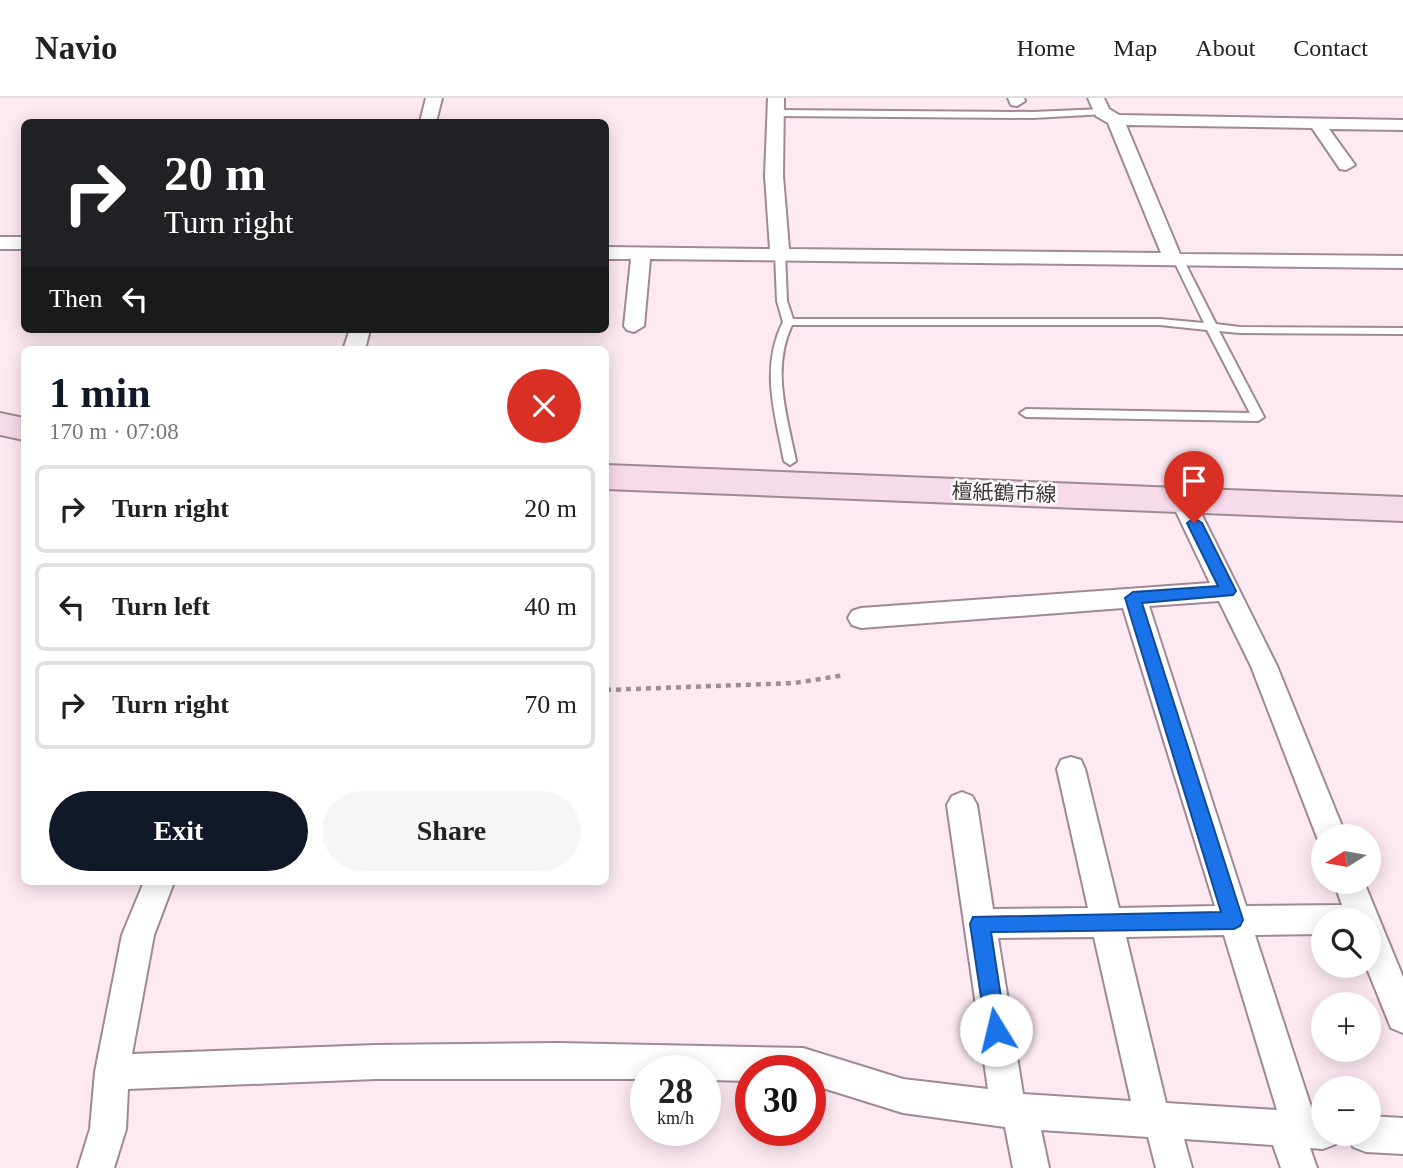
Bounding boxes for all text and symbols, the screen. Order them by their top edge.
text: Navio [35,30,118,66]
text: Home [1017,35,1075,61]
text: Map [1113,35,1157,61]
text: About [1195,35,1255,61]
text: Contact [1293,35,1368,61]
text: 20 m [164,146,266,201]
icon: right [49,147,140,238]
text: Turn right [164,204,294,240]
icon: left [116,280,154,318]
text: Then [49,284,102,313]
button: close [507,369,581,443]
text: 1 min [49,370,151,416]
text: 170 m · 07:08 [49,419,179,444]
pin [1164,451,1224,523]
icon: arrive [1175,462,1213,500]
street label: 檀紙鶴市線 [951,479,1057,507]
icon: right [53,490,91,528]
text: Turn right [112,494,229,523]
text: 20 m [524,494,577,523]
icon: left [53,588,91,626]
text: Turn left [112,592,210,621]
text: 40 m [524,592,577,621]
icon: right [53,686,91,724]
text: Turn right [112,690,229,719]
text: 70 m [524,690,577,719]
button: Exit [49,791,308,871]
button: Share [322,791,581,871]
north arrow [1311,824,1381,894]
map controls [1311,824,1381,1146]
button: search [1311,908,1381,978]
button: + [1311,992,1381,1062]
position arrow [959,993,1033,1067]
speed limit sign: 30 [735,1055,826,1146]
text: 28 [658,1072,693,1111]
button: − [1311,1076,1381,1146]
text: km/h [657,1108,694,1128]

